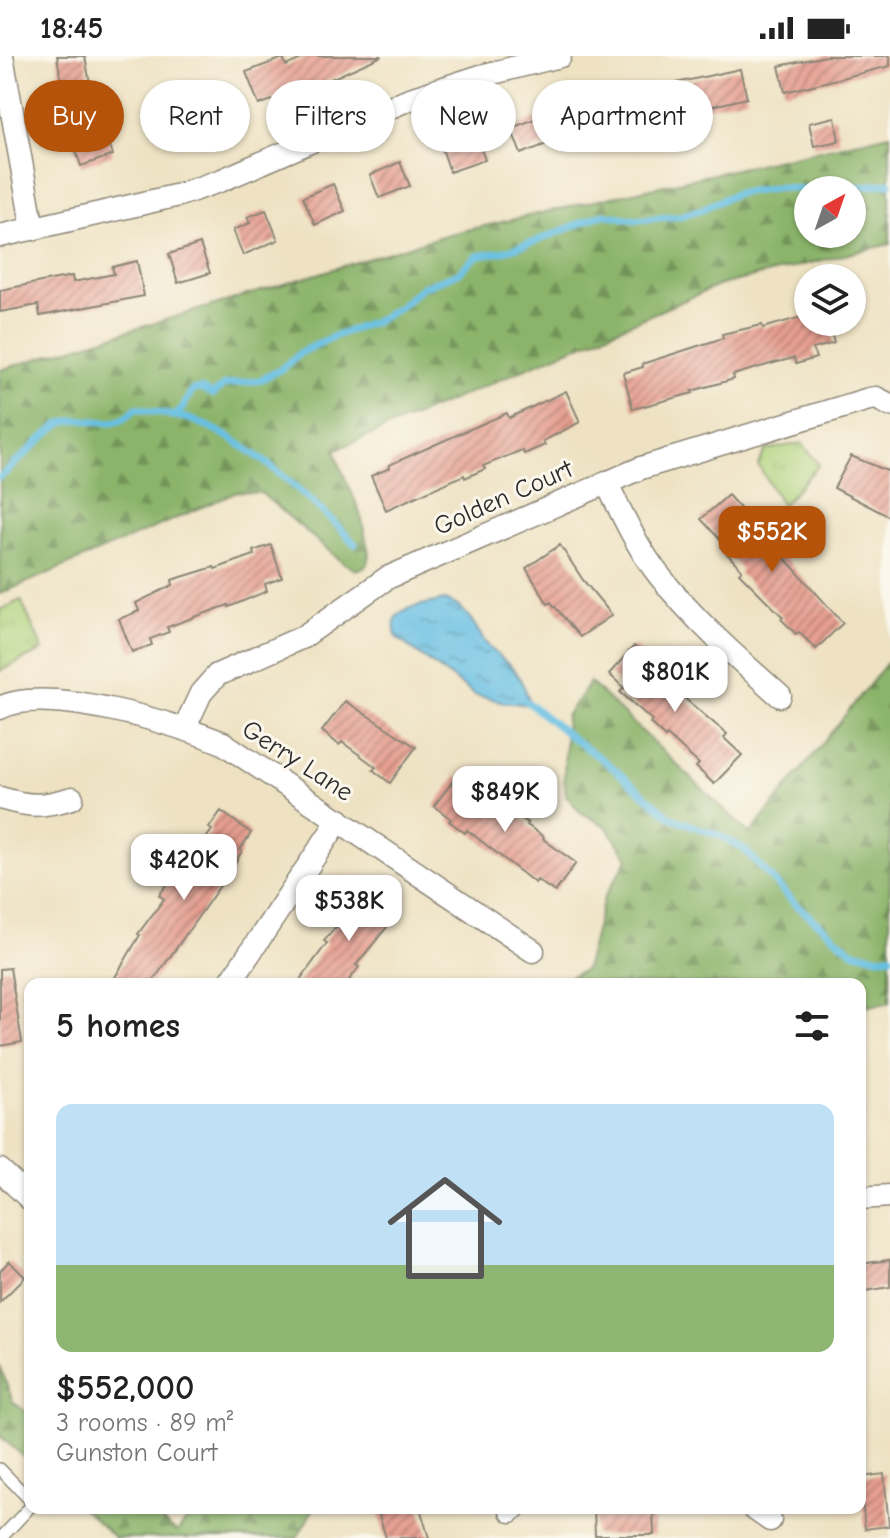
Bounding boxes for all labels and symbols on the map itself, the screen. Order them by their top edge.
north arrow [794,176,866,248]
street label: Golden Court [429,453,579,542]
pin: $552K [716,506,828,574]
pin: $801K [619,646,731,714]
street label: Gerry Lane [236,714,358,808]
pin: $849K [449,766,561,834]
pin: $420K [128,834,240,902]
pin: $538K [293,875,405,943]

